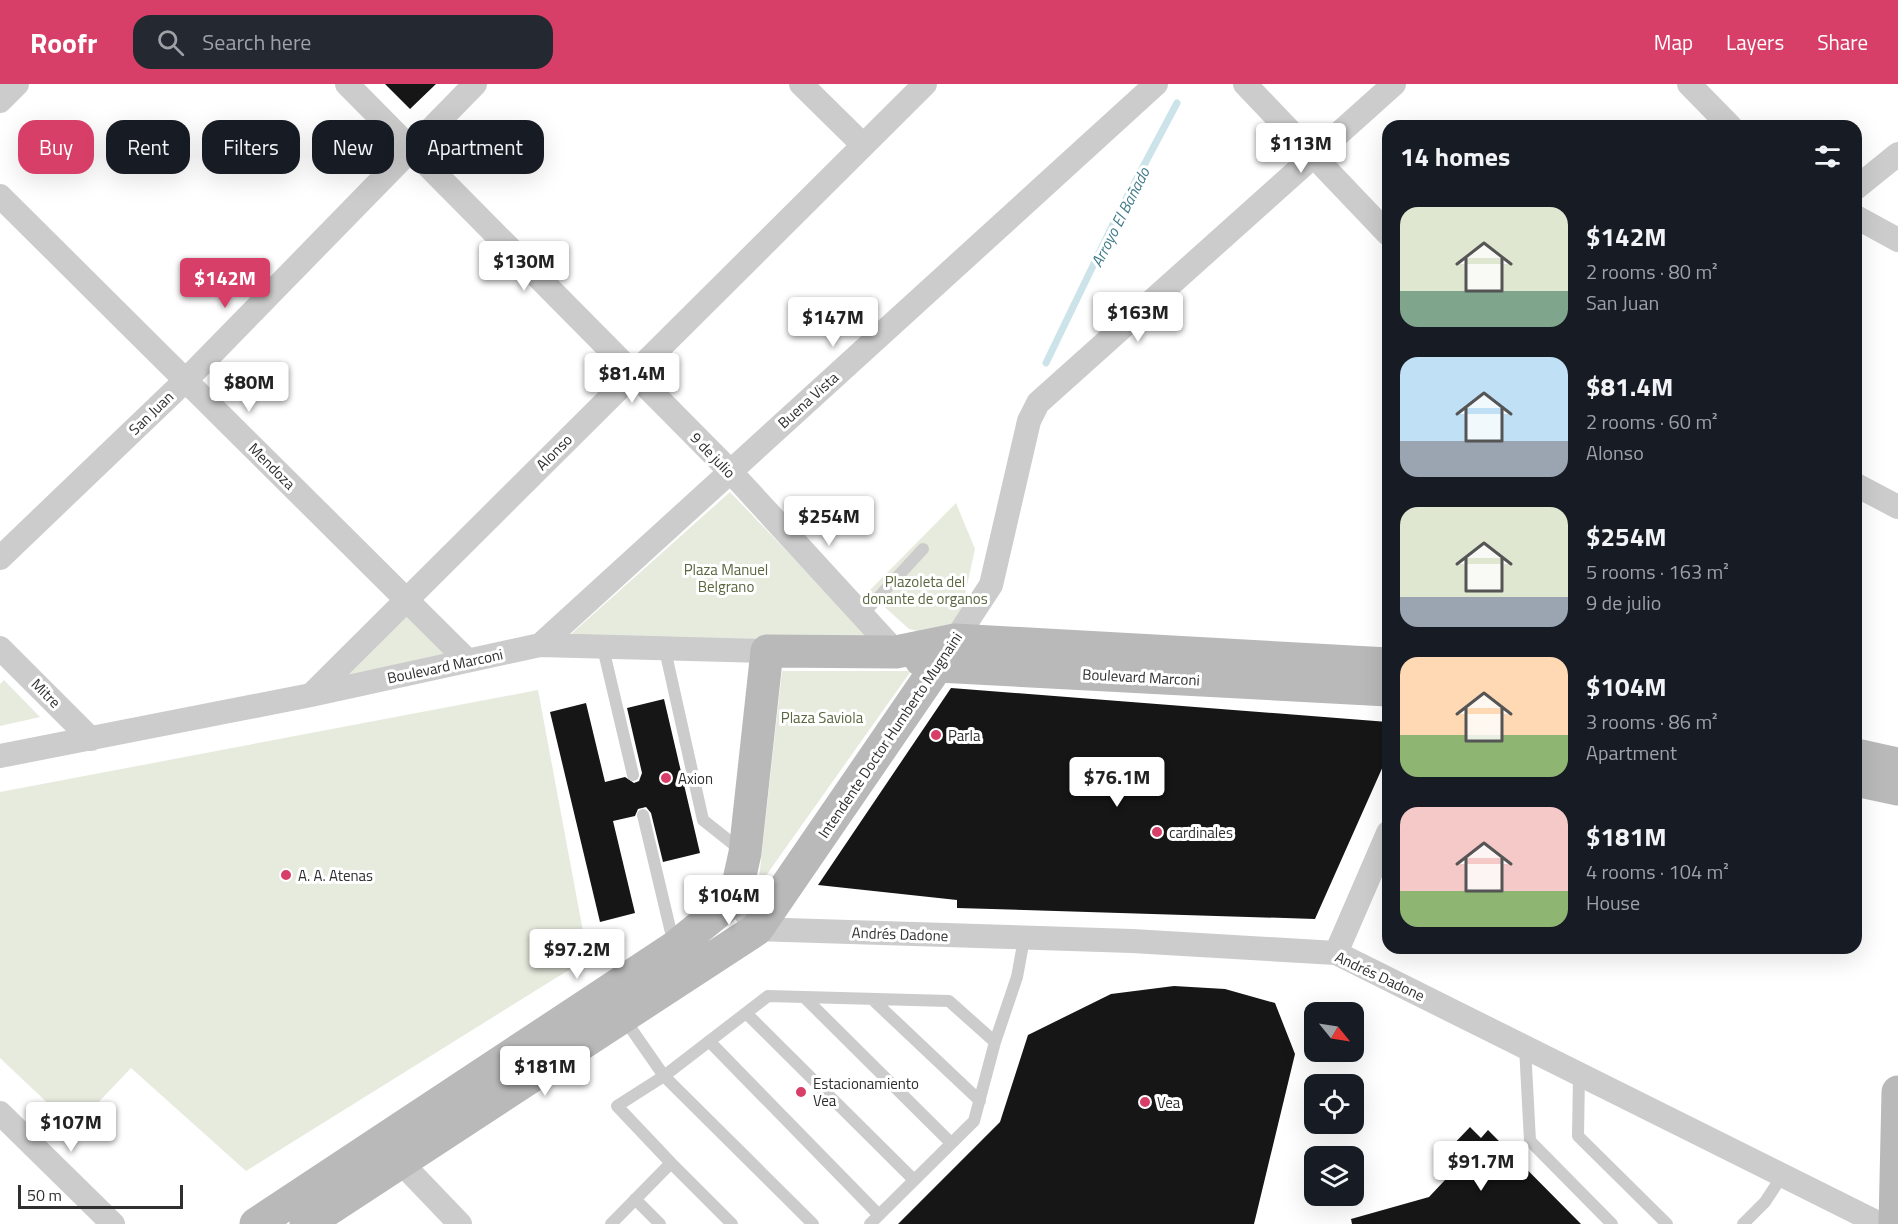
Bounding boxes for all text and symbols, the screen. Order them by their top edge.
search box [133,15,553,69]
text: Roofr [30,21,97,64]
text: Search here [202,25,311,59]
icon: search [154,26,187,59]
text: Map [1654,26,1693,58]
text: Layers [1726,26,1784,58]
text: Share [1817,26,1868,58]
chip: Buy [18,120,94,174]
chip: Rent [106,120,190,174]
chip: Filters [202,120,300,174]
chip: New [312,120,394,174]
chip: Apartment [406,120,544,174]
pin: $113M [1259,123,1343,174]
text: $113M [1270,127,1332,158]
text: 14 homes [1400,137,1510,176]
icon: filters [1811,140,1844,173]
water label: Arroyo El Bañado [1085,162,1156,271]
text: $142M [1586,217,1667,256]
icon: home [1448,231,1520,303]
pin: $130M [482,241,566,292]
text: $130M [493,245,555,276]
text: 2 rooms · 80 m² [1586,256,1718,287]
pin: $142M [183,258,267,309]
text: $142M [194,262,256,293]
text: San Juan [1586,287,1659,318]
pin: $163M [1096,292,1180,343]
text: $163M [1107,296,1169,327]
pin: $147M [791,297,875,348]
text: $147M [802,301,864,332]
pin: $81.4M [583,353,681,404]
text: $81.4M [598,357,666,388]
pin: $80M [213,362,285,413]
text: $80M [224,366,274,397]
street label: Buena Vista [772,366,844,434]
text: $81.4M [1586,367,1673,406]
icon: home [1448,381,1520,453]
street label: San Juan [123,386,179,440]
text: 2 rooms · 60 m² [1586,406,1718,437]
street label: 9 de julio [685,427,741,483]
street label: Alonso [531,429,577,475]
street label: Mendoza [243,437,301,495]
text: Alonso [1586,437,1644,468]
pin: $254M [787,496,871,547]
text: $254M [798,500,860,531]
text: $254M [1586,517,1667,556]
icon: home [1448,531,1520,603]
text: 5 rooms · 163 m² [1586,556,1729,587]
park label: Plaza Manuel Belgrano [684,558,768,598]
park label: Plazoleta del donante de organos [862,570,988,610]
text: 9 de julio [1586,587,1661,618]
street label: Intendente Doctor Humberto Mugnaini [812,627,968,843]
street label: Boulevard Marconi [385,643,505,689]
street label: Boulevard Marconi [1082,662,1200,692]
text: $104M [1586,667,1667,706]
street label: Mitre [26,673,66,713]
icon: home [1448,681,1520,753]
park label: Plaza Saviola [781,706,864,729]
text: 3 rooms · 86 m² [1586,706,1718,737]
place label: Parla [948,724,981,747]
marker: Parla [929,728,943,742]
text: Apartment [1586,737,1677,768]
pin: $76.1M [1068,757,1166,808]
text: $76.1M [1083,761,1151,792]
place label: Axion [678,767,713,790]
marker: Axion [659,771,673,785]
text: $181M [1586,817,1667,856]
place label: cardinales [1169,821,1233,844]
marker: cardinales [1150,825,1164,839]
icon: home [1448,831,1520,903]
text: 4 rooms · 104 m² [1586,856,1729,887]
place label: A. A. Atenas [298,864,373,887]
marker: A. A. Atenas [279,868,293,882]
pin: $104M [687,875,771,926]
text: $104M [698,879,760,910]
text: House [1586,887,1640,918]
street label: Andrés Dadone [851,921,949,947]
pin: $97.2M [528,929,626,980]
text: $97.2M [543,933,611,964]
street label: Andrés Dadone [1331,945,1429,1007]
north arrow [1304,1002,1364,1062]
map controls [1304,1002,1364,1206]
pin: $181M [503,1046,587,1097]
text: $181M [514,1050,576,1081]
place label: Estacionamiento Vea [813,1072,919,1112]
button: locate [1304,1074,1364,1134]
marker: Estacionamiento Vea [794,1085,808,1099]
place label: Vea [1157,1091,1181,1114]
marker: Vea [1138,1095,1152,1109]
pin: $107M [29,1102,113,1153]
text: $107M [40,1106,102,1137]
pin: $91.7M [1432,1141,1530,1192]
text: $91.7M [1447,1145,1515,1176]
button: layers [1304,1146,1364,1206]
scale bar [18,1182,183,1210]
text: 50 m [27,1183,62,1207]

